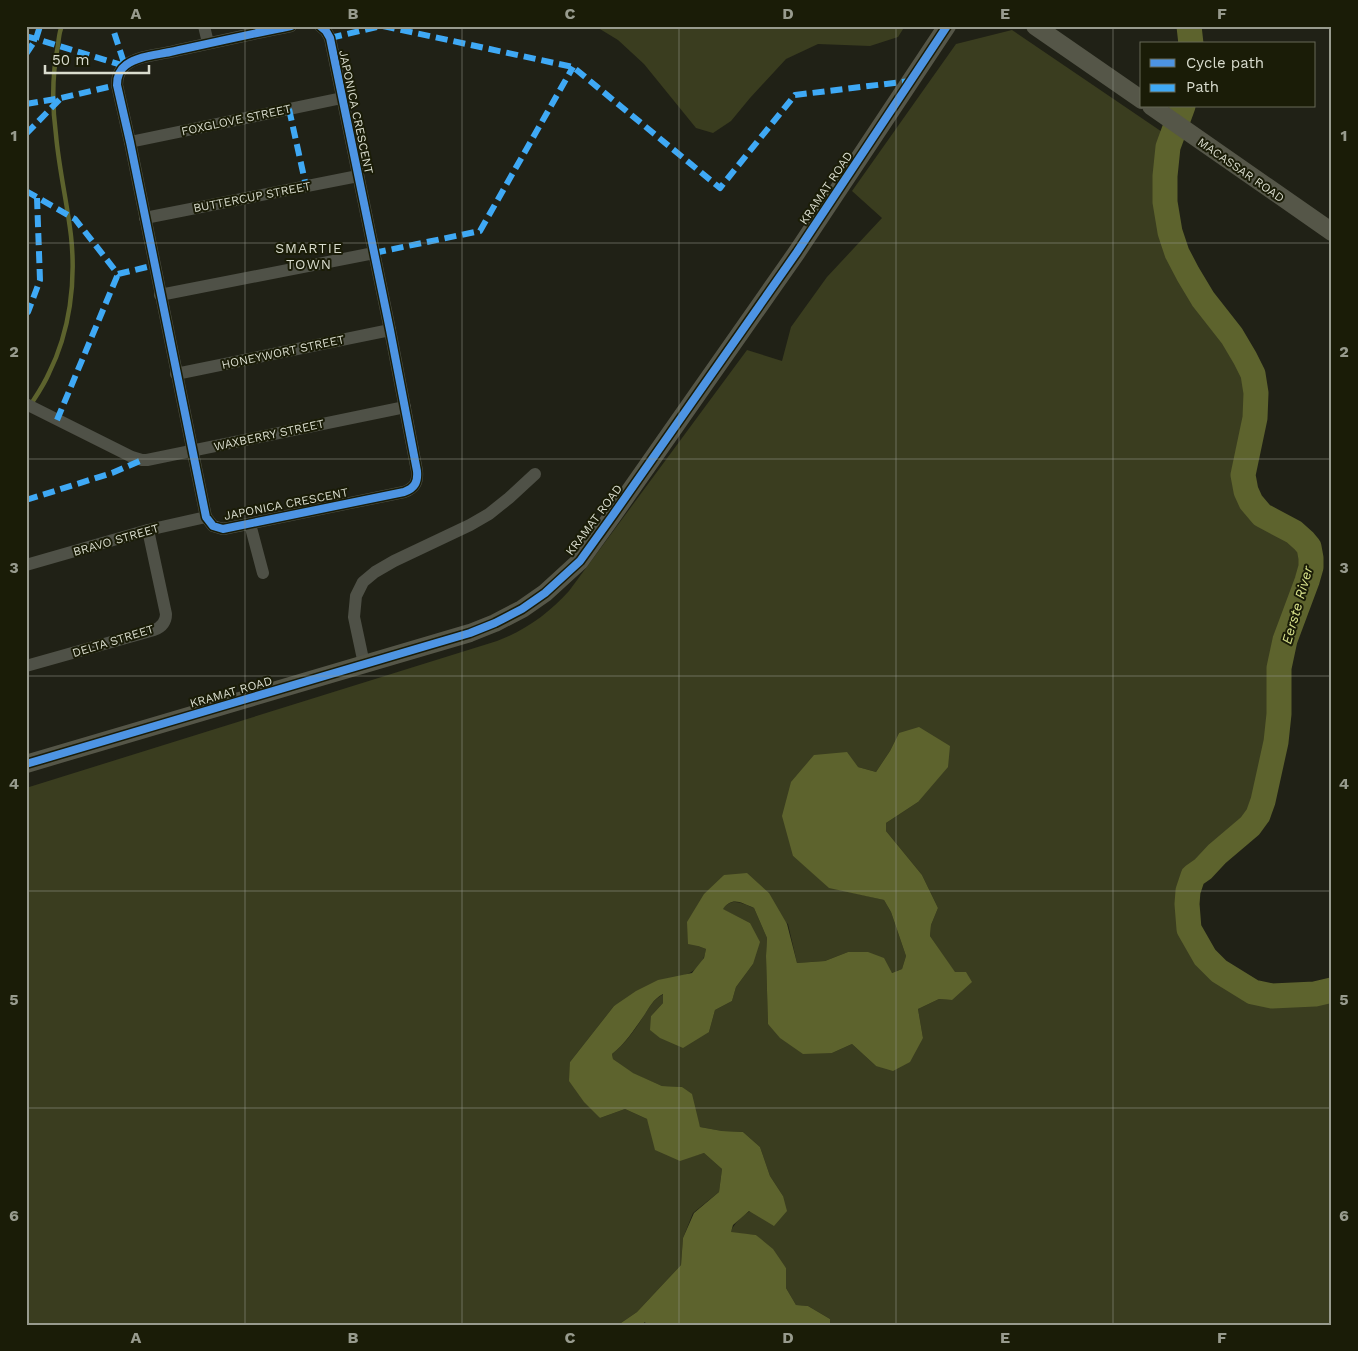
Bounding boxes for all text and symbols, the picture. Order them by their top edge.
text: A [131,4,142,23]
text: B [348,4,359,23]
text: C [565,4,576,23]
text: D [782,4,794,23]
text: E [1000,4,1010,23]
text: F [1217,4,1227,23]
scale bar [45,42,149,74]
legend [1140,42,1316,108]
street label: JAPONICA CRESCENT [336,49,376,175]
text: 50 m [52,51,89,69]
text: Cycle path [1186,54,1264,72]
text: Path [1186,78,1219,96]
street label: FOXGLOVE STREET [180,102,292,138]
text: 1 [11,126,17,145]
text: 1 [1341,126,1347,145]
street label: MACASSAR ROAD [1195,135,1287,205]
street label: KRAMAT ROAD [796,149,856,227]
street label: BUTTERCUP STREET [192,179,312,215]
district label: SMARTIE TOWN [275,240,343,272]
street label: HONEYWORT STREET [220,332,346,372]
text: 2 [9,342,19,361]
text: 2 [1339,342,1349,361]
street label: WAXBERRY STREET [212,416,326,454]
street label: KRAMAT ROAD [563,482,625,558]
street label: JAPONICA CRESCENT [223,485,349,523]
street label: BRAVO STREET [71,521,161,559]
text: 3 [9,558,19,577]
text: 3 [1339,558,1349,577]
water label: Eerste River [1278,564,1316,646]
street label: DELTA STREET [70,622,156,660]
street label: KRAMAT ROAD [188,674,274,710]
text: 4 [9,774,19,793]
text: 4 [1339,774,1349,793]
text: 5 [9,990,19,1009]
text: 5 [1339,990,1349,1009]
text: 6 [9,1206,19,1225]
text: 6 [1339,1206,1349,1225]
text: A [131,1328,142,1347]
text: B [348,1328,359,1347]
text: C [565,1328,576,1347]
text: D [782,1328,794,1347]
text: E [1000,1328,1010,1347]
text: F [1217,1328,1227,1347]

